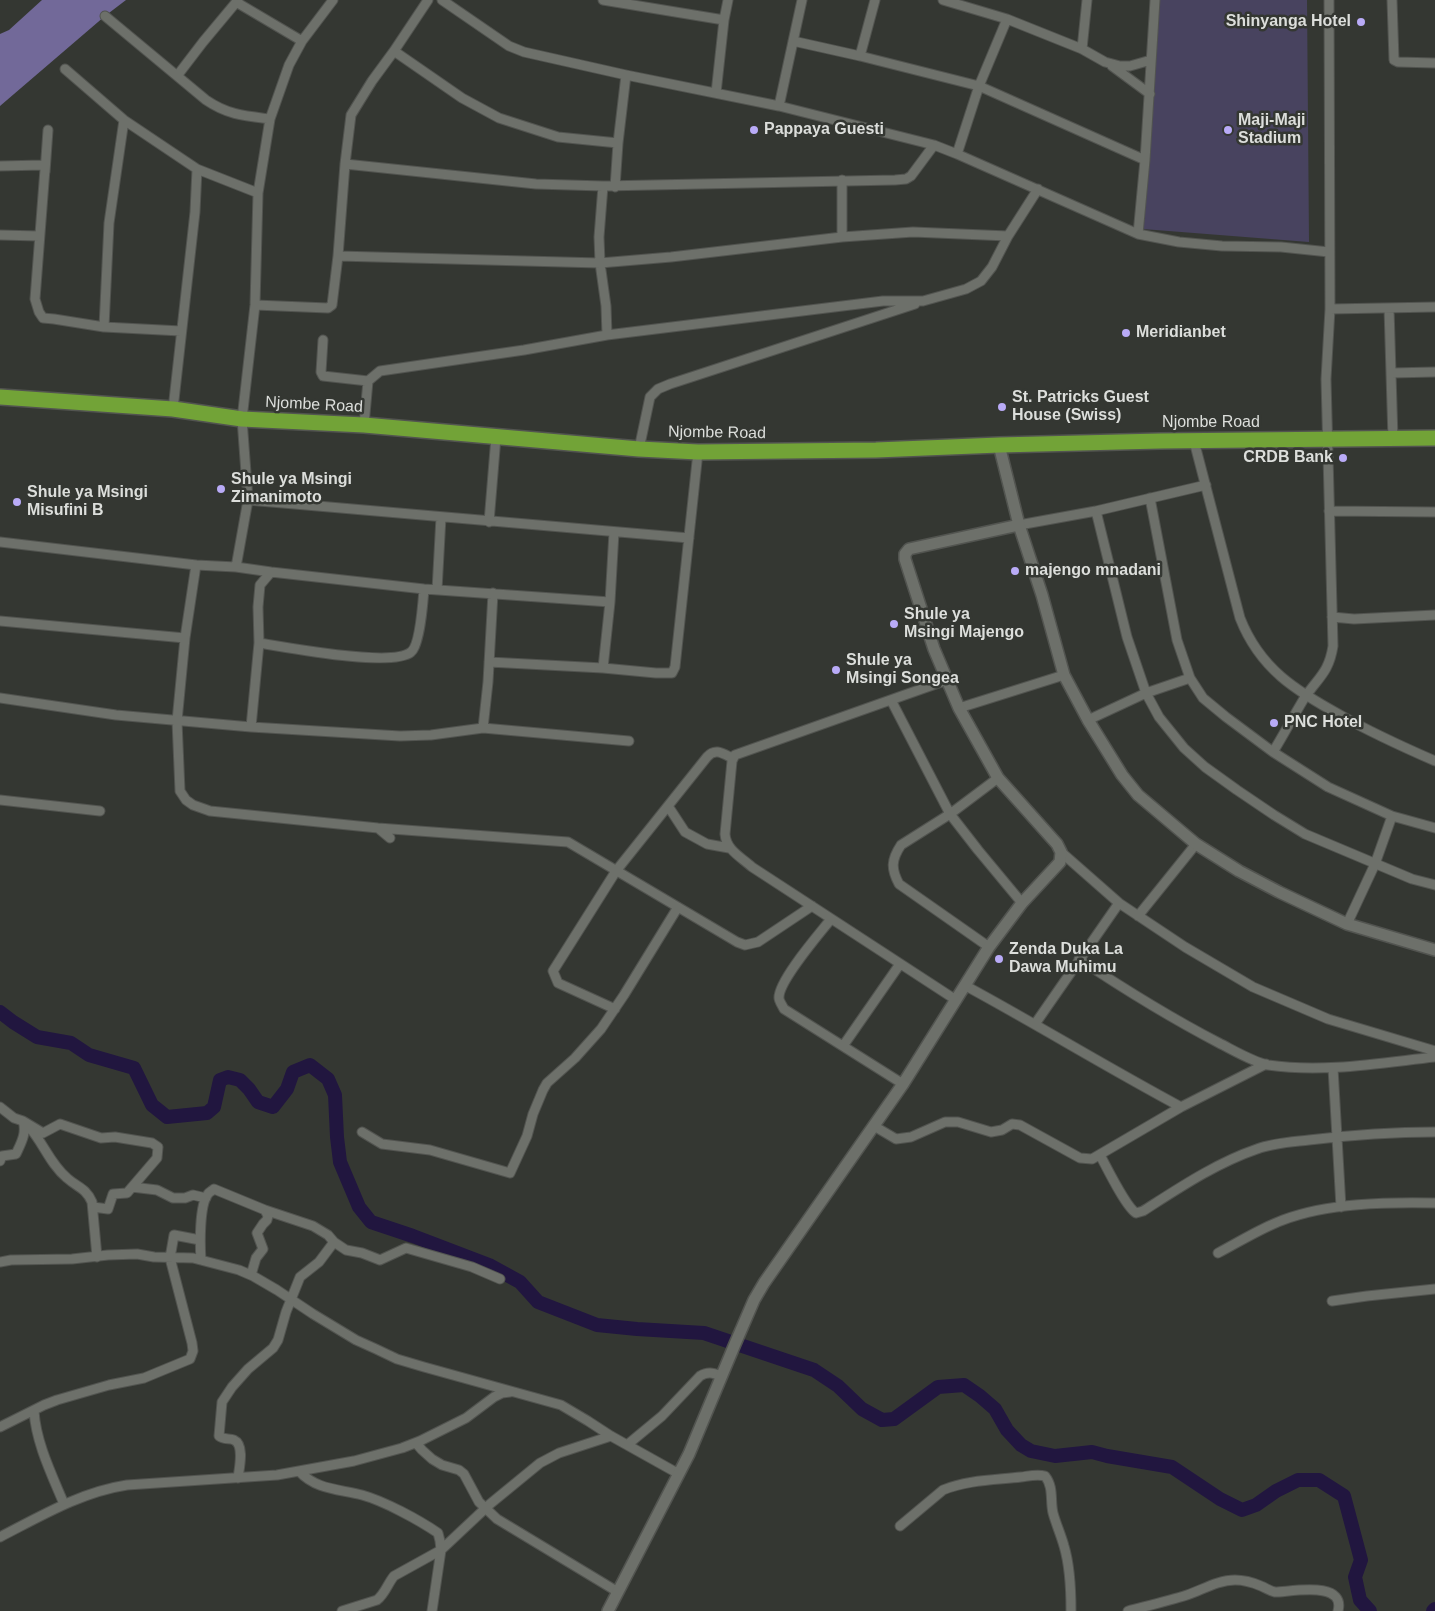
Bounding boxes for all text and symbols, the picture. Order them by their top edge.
place label: Shinyanga Hotel [1226,12,1351,32]
marker: Shinyanga Hotel [1355,16,1367,28]
place label: Maji-Maji Stadium [1238,111,1306,149]
place label: Pappaya Guesti [764,120,884,140]
marker: Pappaya Guesti [748,124,760,136]
marker: Maji-Maji Stadium [1222,124,1234,136]
place label: Meridianbet [1136,323,1226,343]
marker: Meridianbet [1120,327,1132,339]
place label: St. Patricks Guest House (Swiss) [1012,388,1149,426]
street label: Njombe Road [265,393,363,417]
marker: St. Patricks Guest House (Swiss) [996,401,1008,413]
street label: Njombe Road [1162,413,1260,433]
street label: Njombe Road [668,423,766,443]
place label: CRDB Bank [1243,448,1333,468]
marker: CRDB Bank [1337,452,1349,464]
place label: Shule ya Msingi Zimanimoto [231,470,352,508]
place label: Shule ya Msingi Misufini B [27,483,148,521]
marker: Shule ya Msingi Zimanimoto [215,483,227,495]
marker: Shule ya Msingi Misufini B [11,496,23,508]
place label: majengo mnadani [1025,561,1161,581]
marker: majengo mnadani [1009,565,1021,577]
place label: Shule ya Msingi Majengo [904,605,1024,643]
marker: Shule ya Msingi Majengo [888,618,900,630]
place label: Shule ya Msingi Songea [846,651,959,689]
marker: Shule ya Msingi Songea [830,664,842,676]
place label: PNC Hotel [1284,713,1362,733]
marker: PNC Hotel [1268,717,1280,729]
place label: Zenda Duka La Dawa Muhimu [1009,940,1123,978]
marker: Zenda Duka La Dawa Muhimu [993,953,1005,965]

